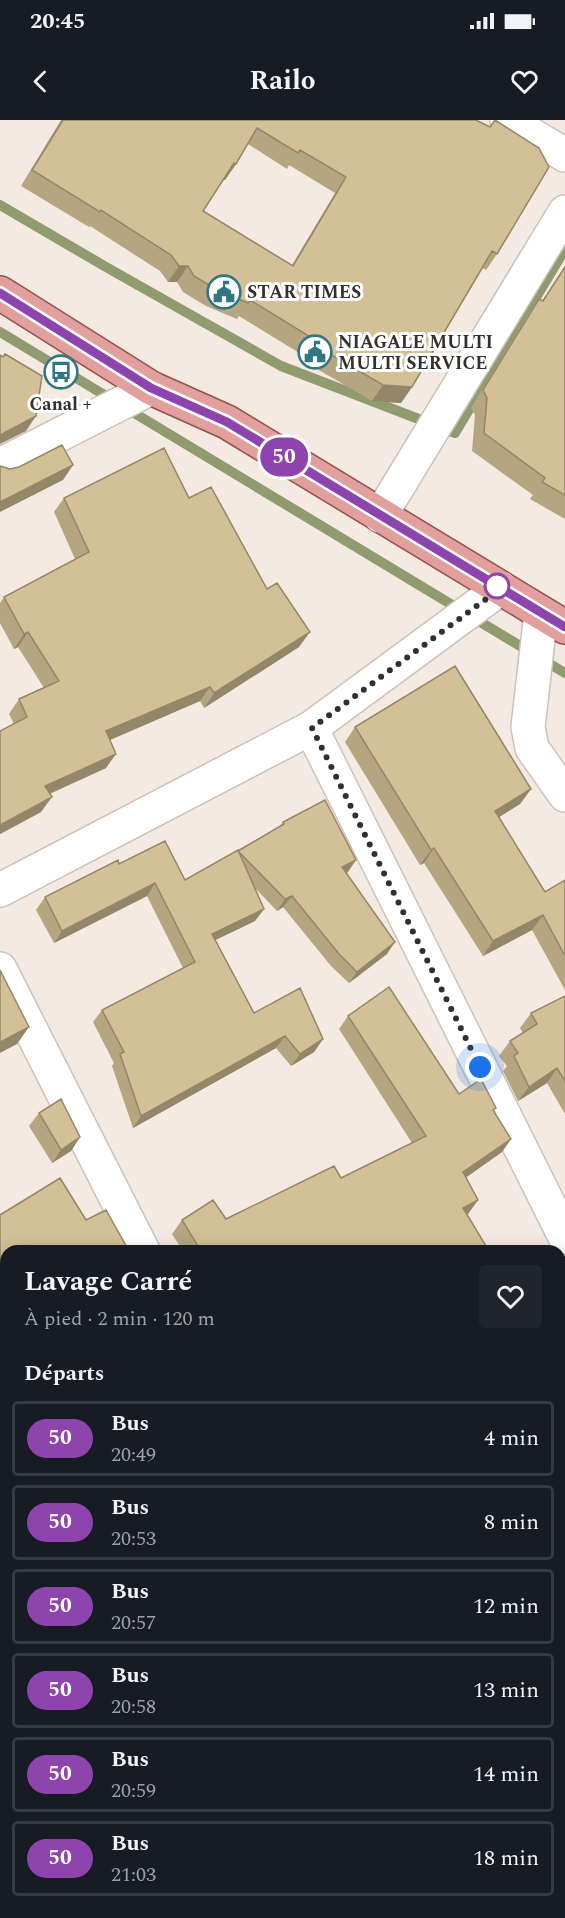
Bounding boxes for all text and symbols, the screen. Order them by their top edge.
text: 20:45 [30,5,85,38]
text: Railo [249,60,316,102]
icon: back [24,65,57,98]
icon: heart [508,65,541,98]
public building icon: STAR TIMES [206,274,242,310]
place label: STAR TIMES [247,279,361,306]
place label: NIAGALE MULTI MULTI SERVICE [338,329,493,377]
public building icon: NIAGALE MULTI MULTI SERVICE [297,334,333,370]
bus stop icon: Canal + [43,354,79,390]
place label: Canal + [30,391,92,418]
line badge: 50 [257,438,311,476]
text: 50 [272,441,296,473]
unlabelled marker [484,573,510,599]
your location [465,1052,495,1082]
text: Lavage Carré [24,1260,192,1303]
button: heart [479,1265,542,1328]
text: À pied · 2 min · 120 m [24,1304,215,1334]
text: Départs [24,1357,104,1390]
text: Bus [111,1407,149,1440]
text: 50 [48,1422,72,1454]
text: 4 min [484,1422,539,1455]
text: 20:49 [111,1440,156,1470]
text: Bus [111,1491,149,1524]
text: 50 [48,1506,72,1538]
text: 8 min [484,1506,539,1539]
text: 20:53 [111,1524,156,1554]
text: Bus [111,1575,149,1608]
text: 50 [48,1590,72,1622]
text: 12 min [473,1590,539,1623]
text: 20:57 [111,1608,156,1638]
text: Bus [111,1659,149,1692]
text: 50 [48,1674,72,1706]
text: 13 min [473,1674,539,1707]
text: 20:58 [111,1692,156,1722]
text: Bus [111,1743,149,1776]
text: 50 [48,1758,72,1790]
text: 14 min [473,1758,539,1791]
text: 20:59 [111,1776,156,1806]
text: Bus [111,1827,149,1860]
text: 50 [48,1842,72,1874]
text: 18 min [473,1842,539,1875]
text: 21:03 [111,1860,156,1890]

